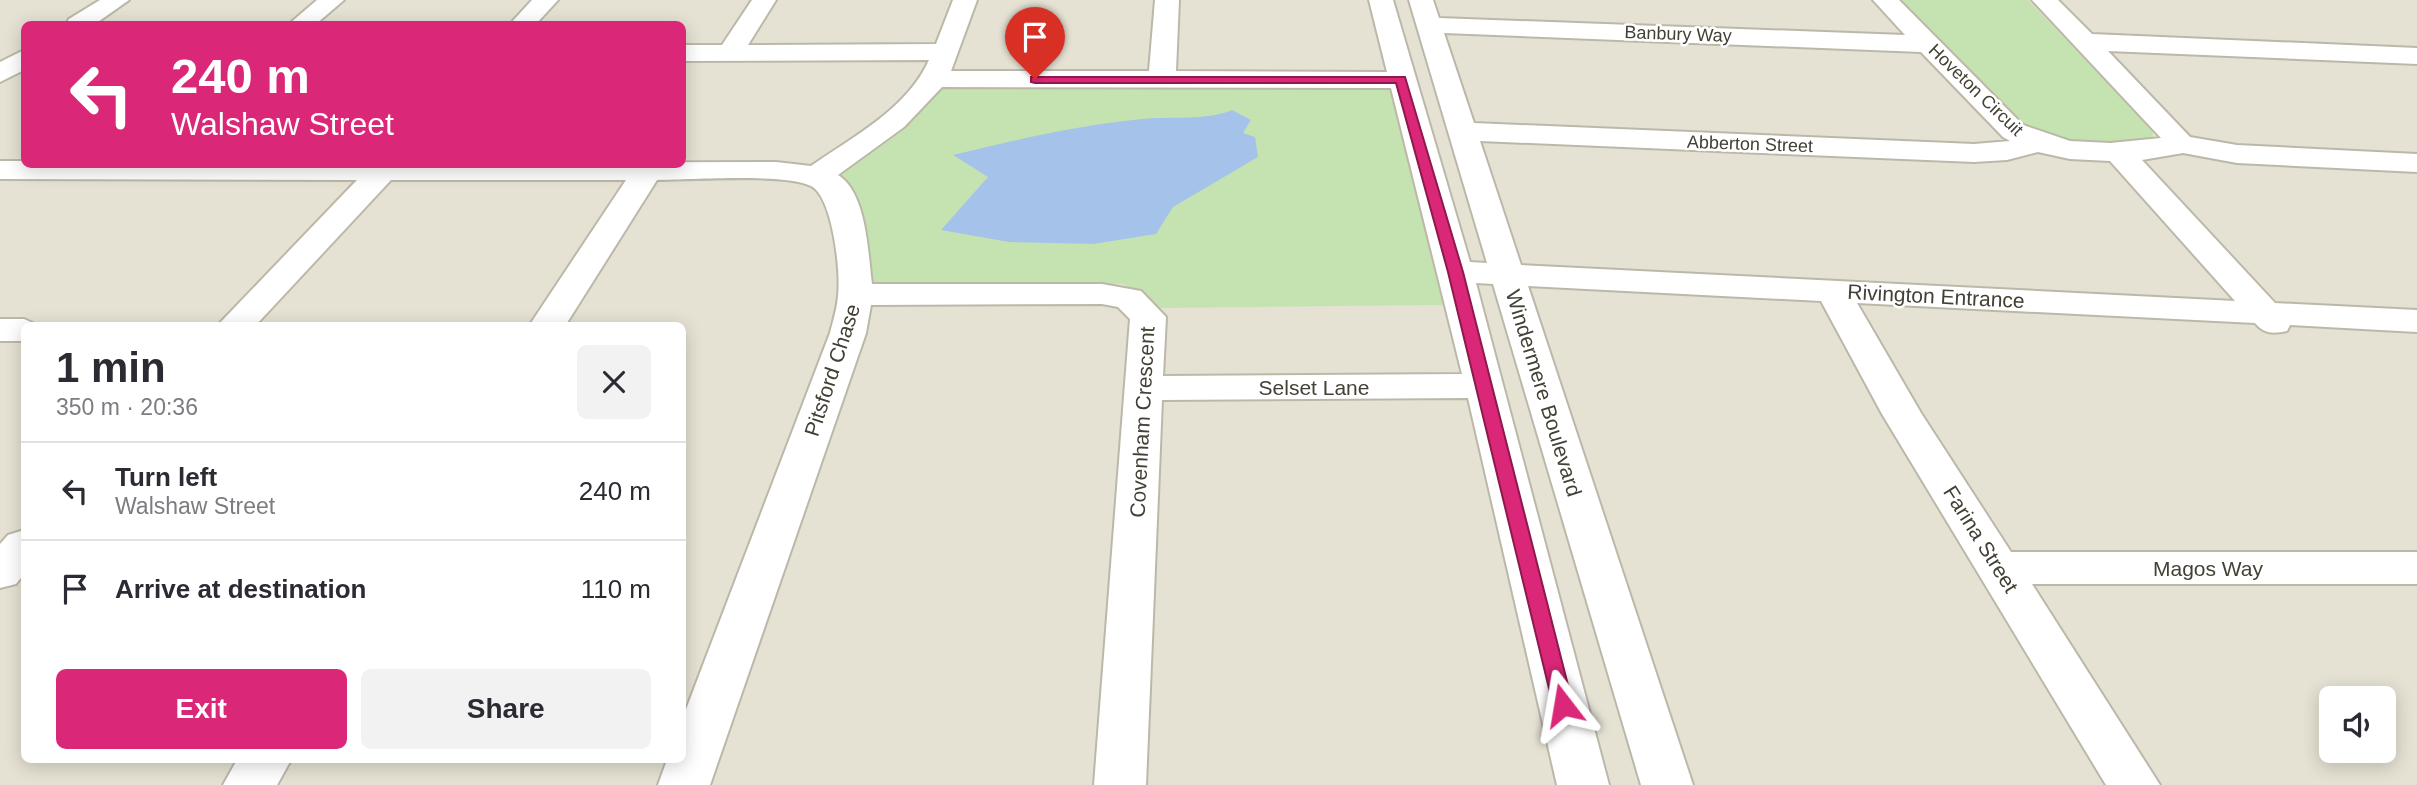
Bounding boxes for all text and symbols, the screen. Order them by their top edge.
pin [1005,7,1065,79]
icon: arrive [1016,18,1054,56]
street label: Banbury Way [1624,22,1732,46]
street label: Hoveton Circuit [1925,40,2027,140]
icon: left [56,49,147,140]
text: 240 m [171,49,310,103]
text: Walshaw Street [171,106,394,142]
street label: Abberton Street [1687,132,1813,156]
street label: Rivington Entrance [1847,280,2025,312]
street label: Windermere Boulevard [1502,287,1586,499]
street label: Pitsford Chase [800,301,864,439]
street label: Covenham Crescent [1126,326,1159,518]
text: 1 min [56,344,166,391]
button: close [577,345,651,419]
street label: Selset Lane [1259,376,1369,399]
text: 350 m · 20:36 [56,394,198,420]
text: Turn left [115,462,217,492]
icon: left [56,472,94,510]
text: 240 m [579,476,651,506]
street label: Farina Street [1939,481,2023,597]
text: Walshaw Street [115,493,275,519]
street label: Magos Way [2153,557,2264,580]
icon: arrive [56,570,94,608]
text: Arrive at destination [115,574,366,604]
text: 110 m [581,574,651,604]
position arrow [1526,668,1600,742]
button: Exit [56,669,347,749]
button: Share [361,669,651,749]
map controls [2319,686,2396,763]
button: sound [2319,686,2396,763]

